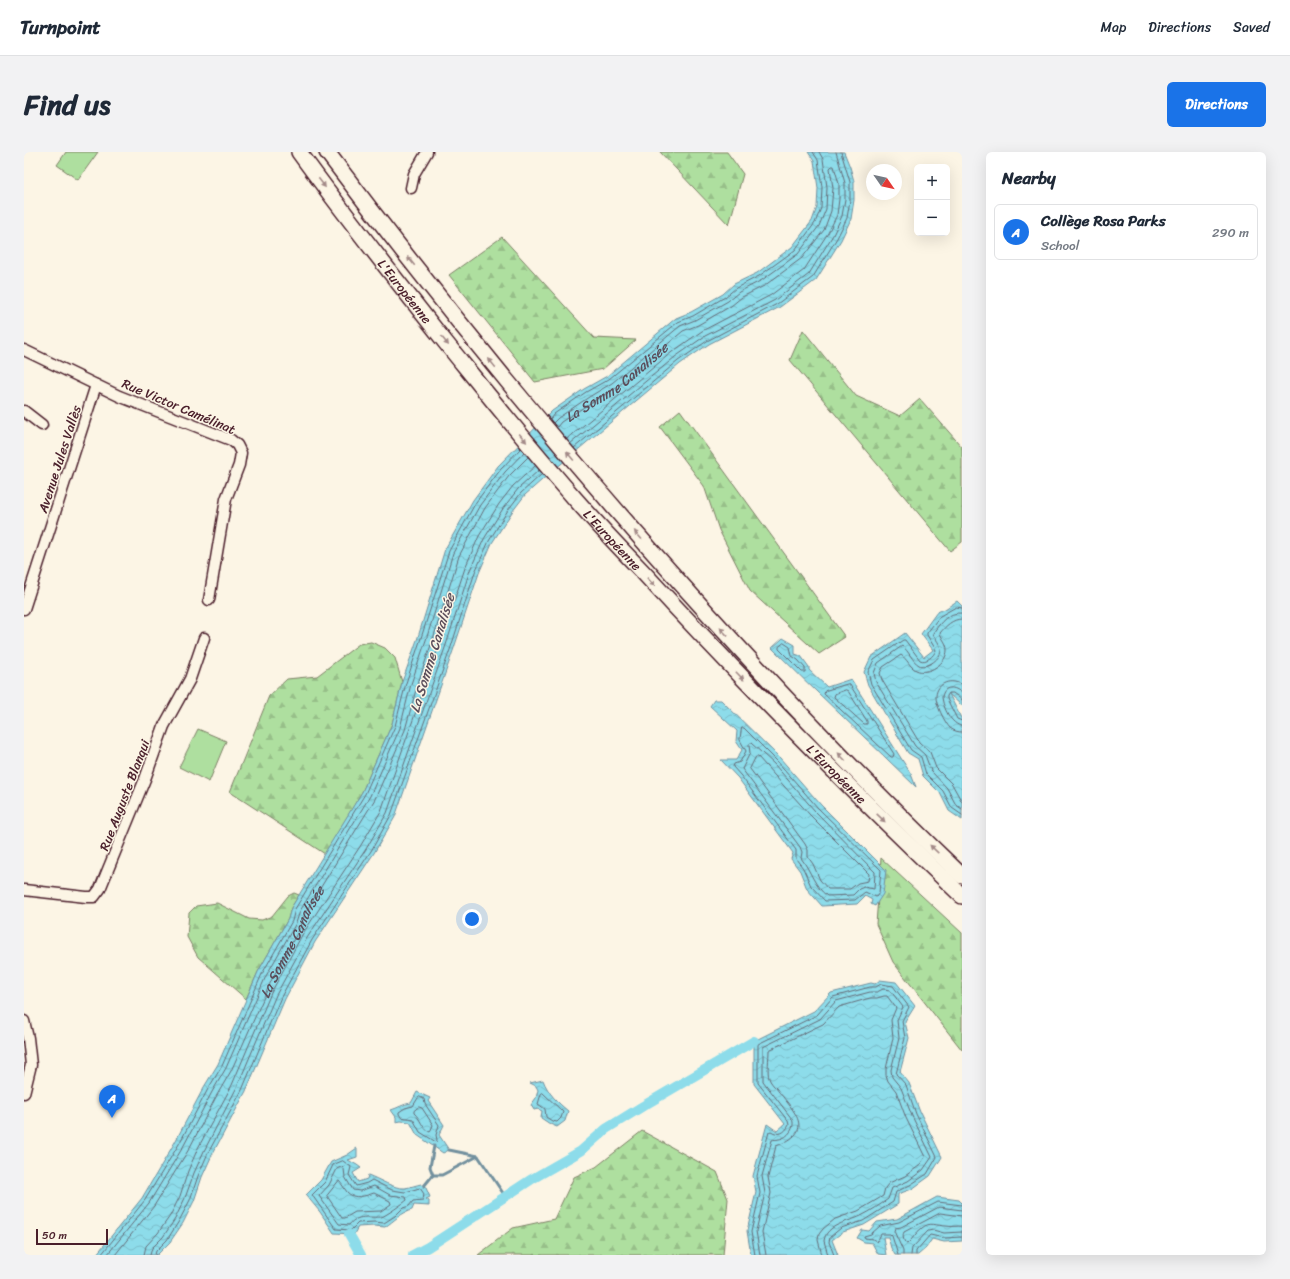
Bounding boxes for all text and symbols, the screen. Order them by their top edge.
text: Turnpoint [20,11,101,44]
text: Map [1100,15,1126,40]
text: Directions [1148,15,1211,40]
text: Saved [1233,15,1270,40]
text: Find us [24,80,111,129]
button: Directions [1167,82,1266,127]
text: Nearby [1002,163,1056,193]
north arrow [866,164,902,200]
map controls [914,164,950,236]
button: + [914,164,950,200]
one-way arrow [318,178,326,189]
button: − [914,200,950,236]
text: Collège Rosa Parks [1041,208,1166,234]
text: A [1012,221,1020,244]
text: 290 m [1212,221,1249,244]
text: School [1041,234,1079,257]
street label: L'Européenne [372,254,438,329]
one-way arrow [407,256,416,267]
water label: La Somme Canalisée [560,335,676,429]
one-way arrow [440,336,449,347]
one-way arrow [488,358,496,369]
street label: Rue Victor Camélinat [118,372,240,441]
street label: Avenue Jules Vallès [31,401,88,517]
one-way arrow [519,433,528,443]
one-way arrow [565,451,574,462]
street label: L'Européenne [577,504,647,577]
one-way arrow [633,529,642,540]
one-way arrow [646,577,655,586]
water label: La Somme Canalisée [402,589,463,716]
one-way arrow [719,627,729,637]
one-way arrow [735,671,745,681]
street label: Rue Auguste Blanqui [93,736,156,854]
street label: L'Européenne [801,739,872,810]
one-way arrow [837,752,847,762]
one-way arrow [876,813,886,823]
one-way arrow [929,844,939,854]
water label: La Somme Canalisée [253,880,333,1002]
your location [462,909,482,929]
pin: A [99,1085,125,1118]
text: 50 m [42,1226,67,1245]
scale bar [36,1227,108,1246]

